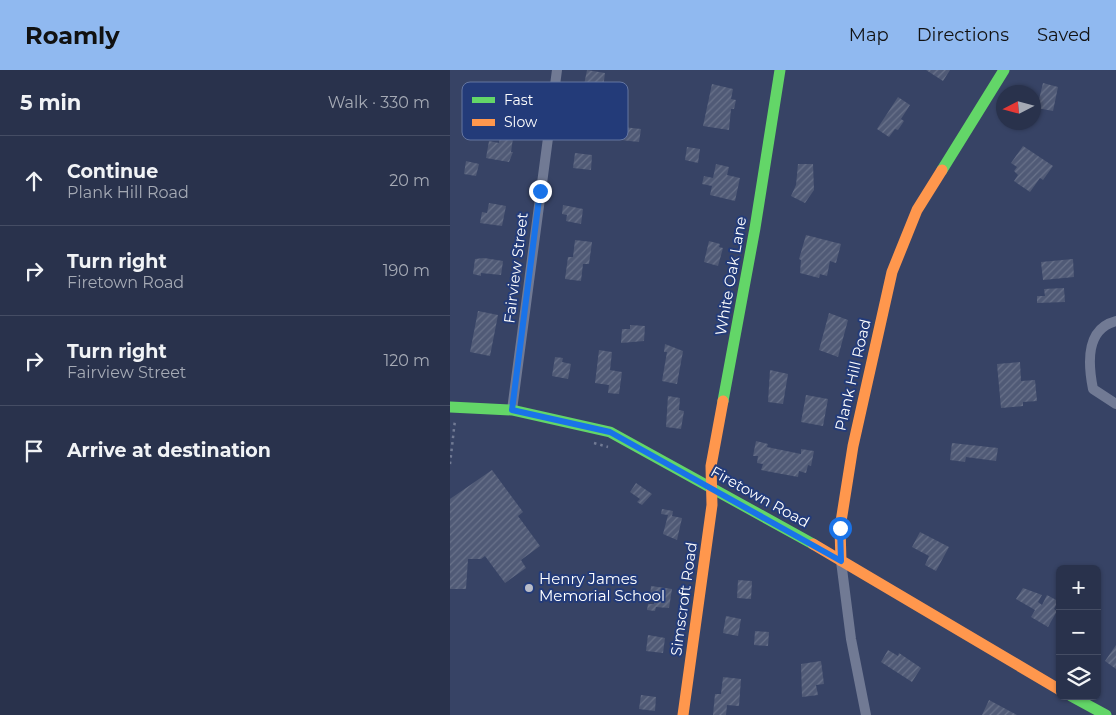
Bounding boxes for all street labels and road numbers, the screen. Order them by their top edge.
street label: Fairview Street [499,211,532,325]
street label: White Oak Lane [711,215,750,337]
street label: Plank Hill Road [830,317,875,433]
street label: Firetown Road [708,462,813,532]
street label: Simscroft Road [666,541,701,657]

